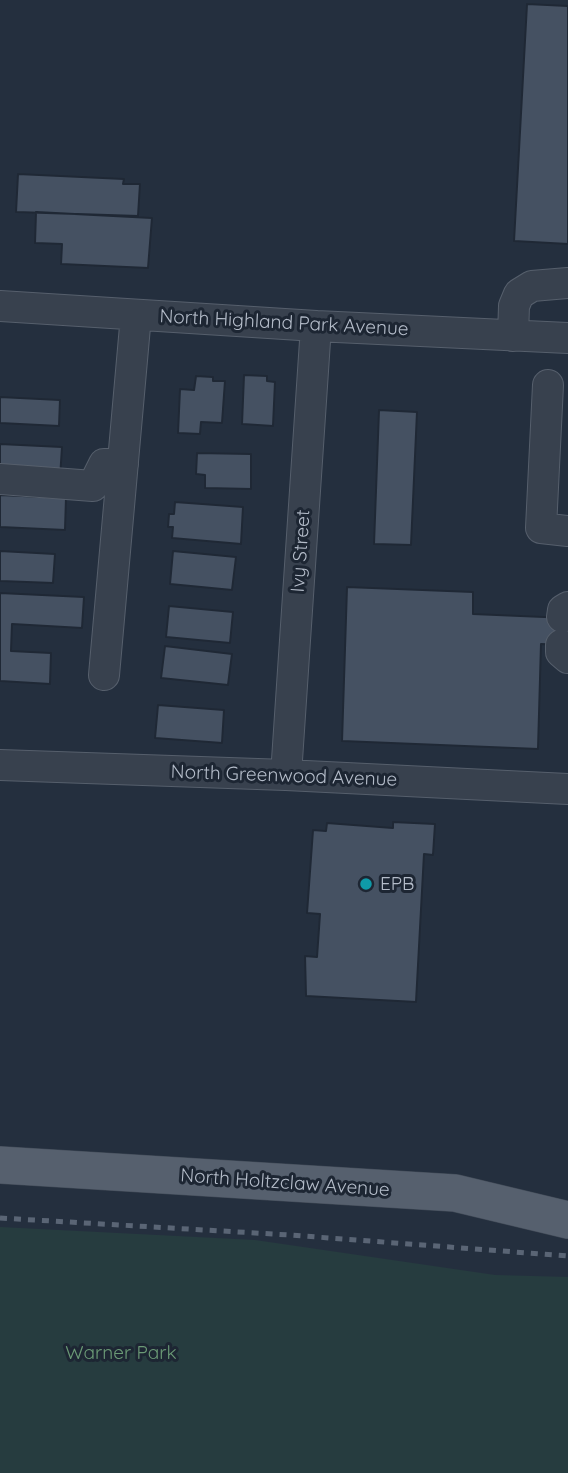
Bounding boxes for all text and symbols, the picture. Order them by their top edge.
street label: North Highland Park Avenue [159,305,409,341]
street label: Ivy Street [287,509,315,593]
street label: North Greenwood Avenue [170,761,398,791]
place label: EPB [380,873,414,895]
marker: EPB [358,876,374,892]
street label: North Holtzclaw Avenue [179,1164,391,1202]
park label: Warner Park [65,1342,177,1364]

